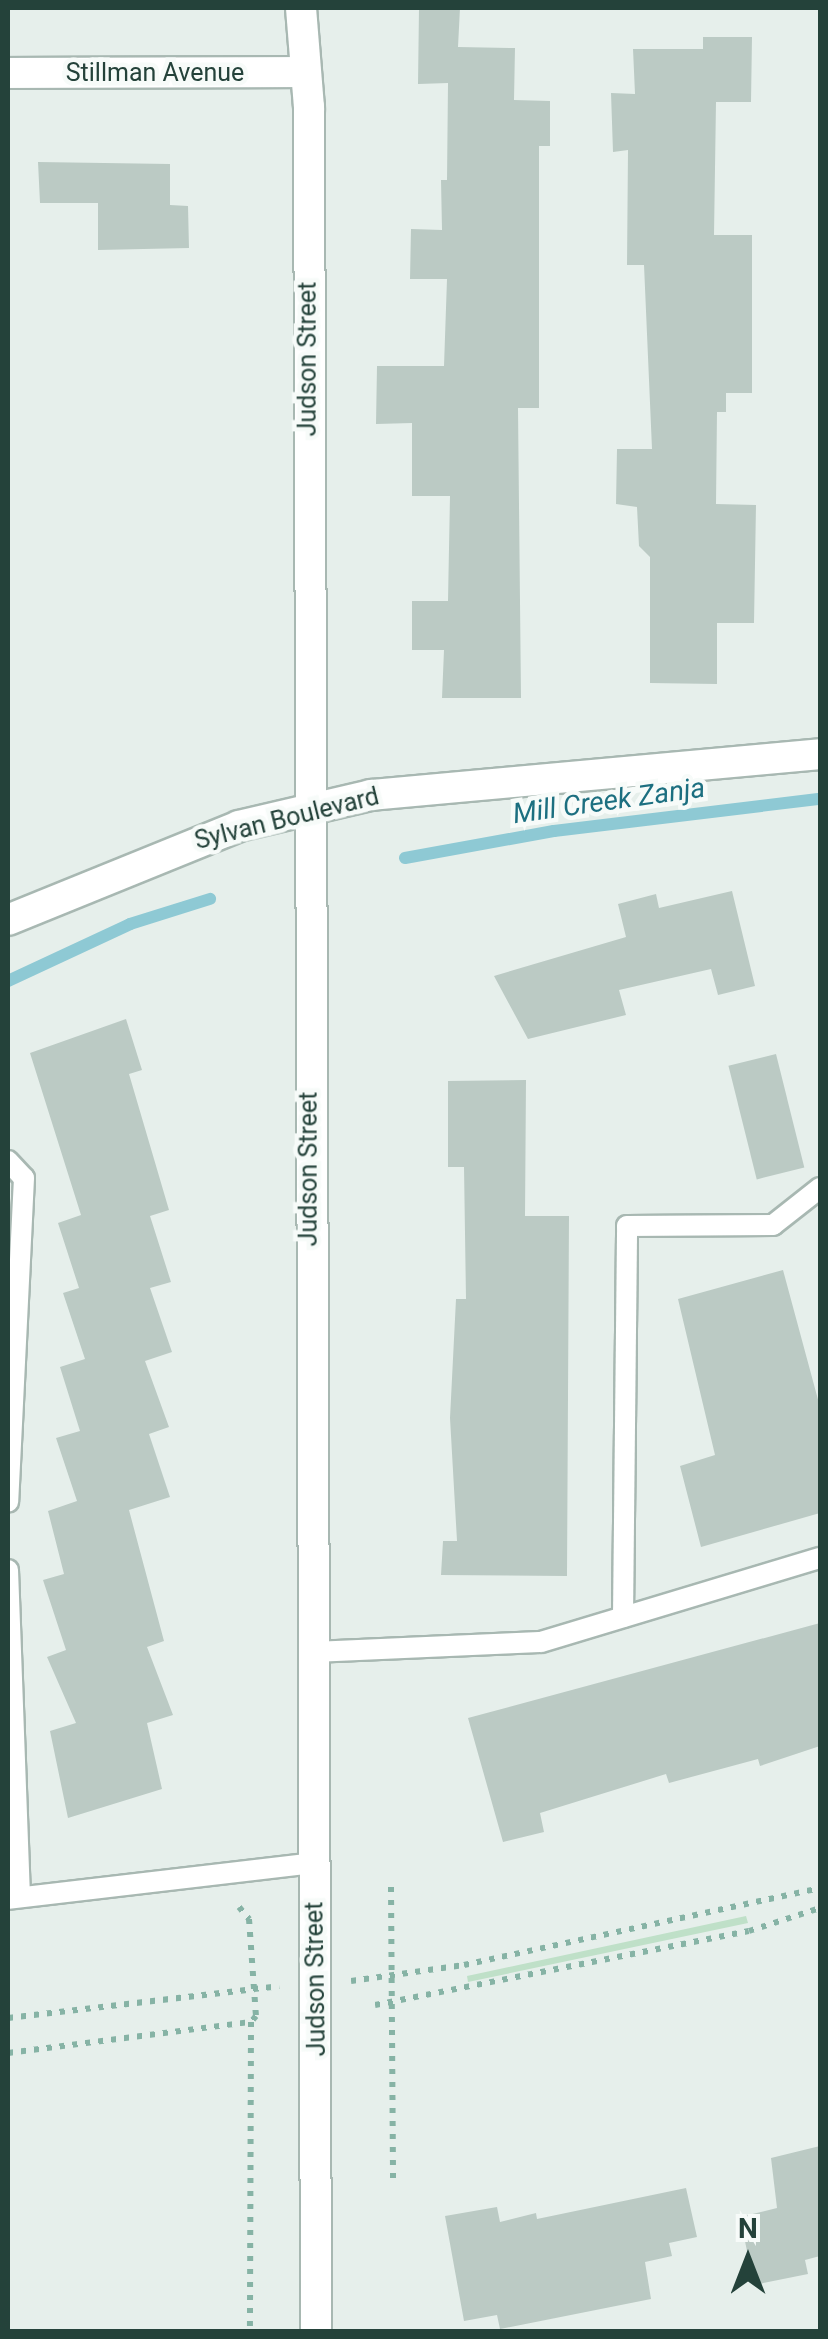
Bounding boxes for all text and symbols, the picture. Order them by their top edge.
street label: Stillman Avenue [66,58,244,88]
street label: Judson Street [293,282,323,436]
water label: Mill Creek Zanja [511,771,707,831]
street label: Sylvan Boulevard [192,782,382,856]
street label: Judson Street [294,1092,324,1246]
street label: Judson Street [300,1901,332,2057]
north arrow [698,2209,798,2309]
text: N [738,2212,758,2245]

